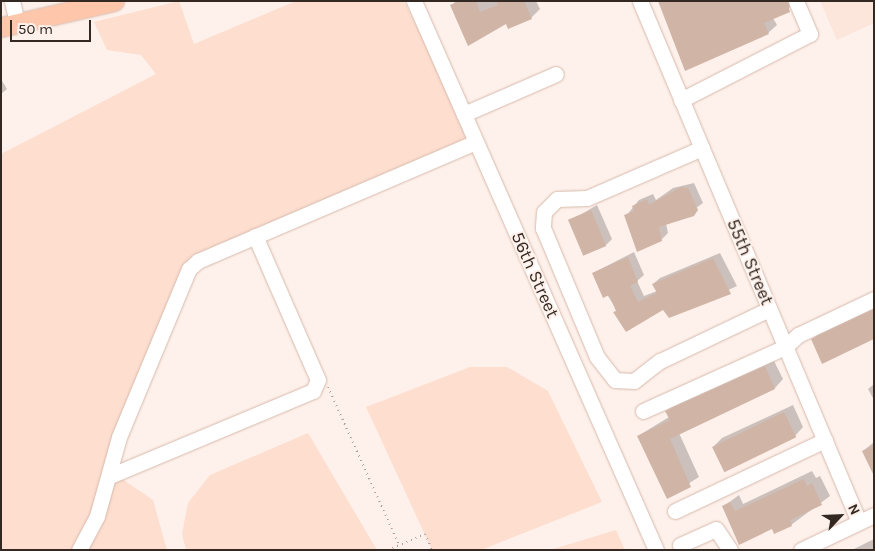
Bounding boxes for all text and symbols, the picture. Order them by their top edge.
scale bar [12,10,94,42]
text: 50 m [18,20,53,38]
street label: 55th Street [722,216,778,308]
street label: 56th Street [506,229,564,321]
north arrow [815,491,865,541]
text: N [844,501,864,518]

